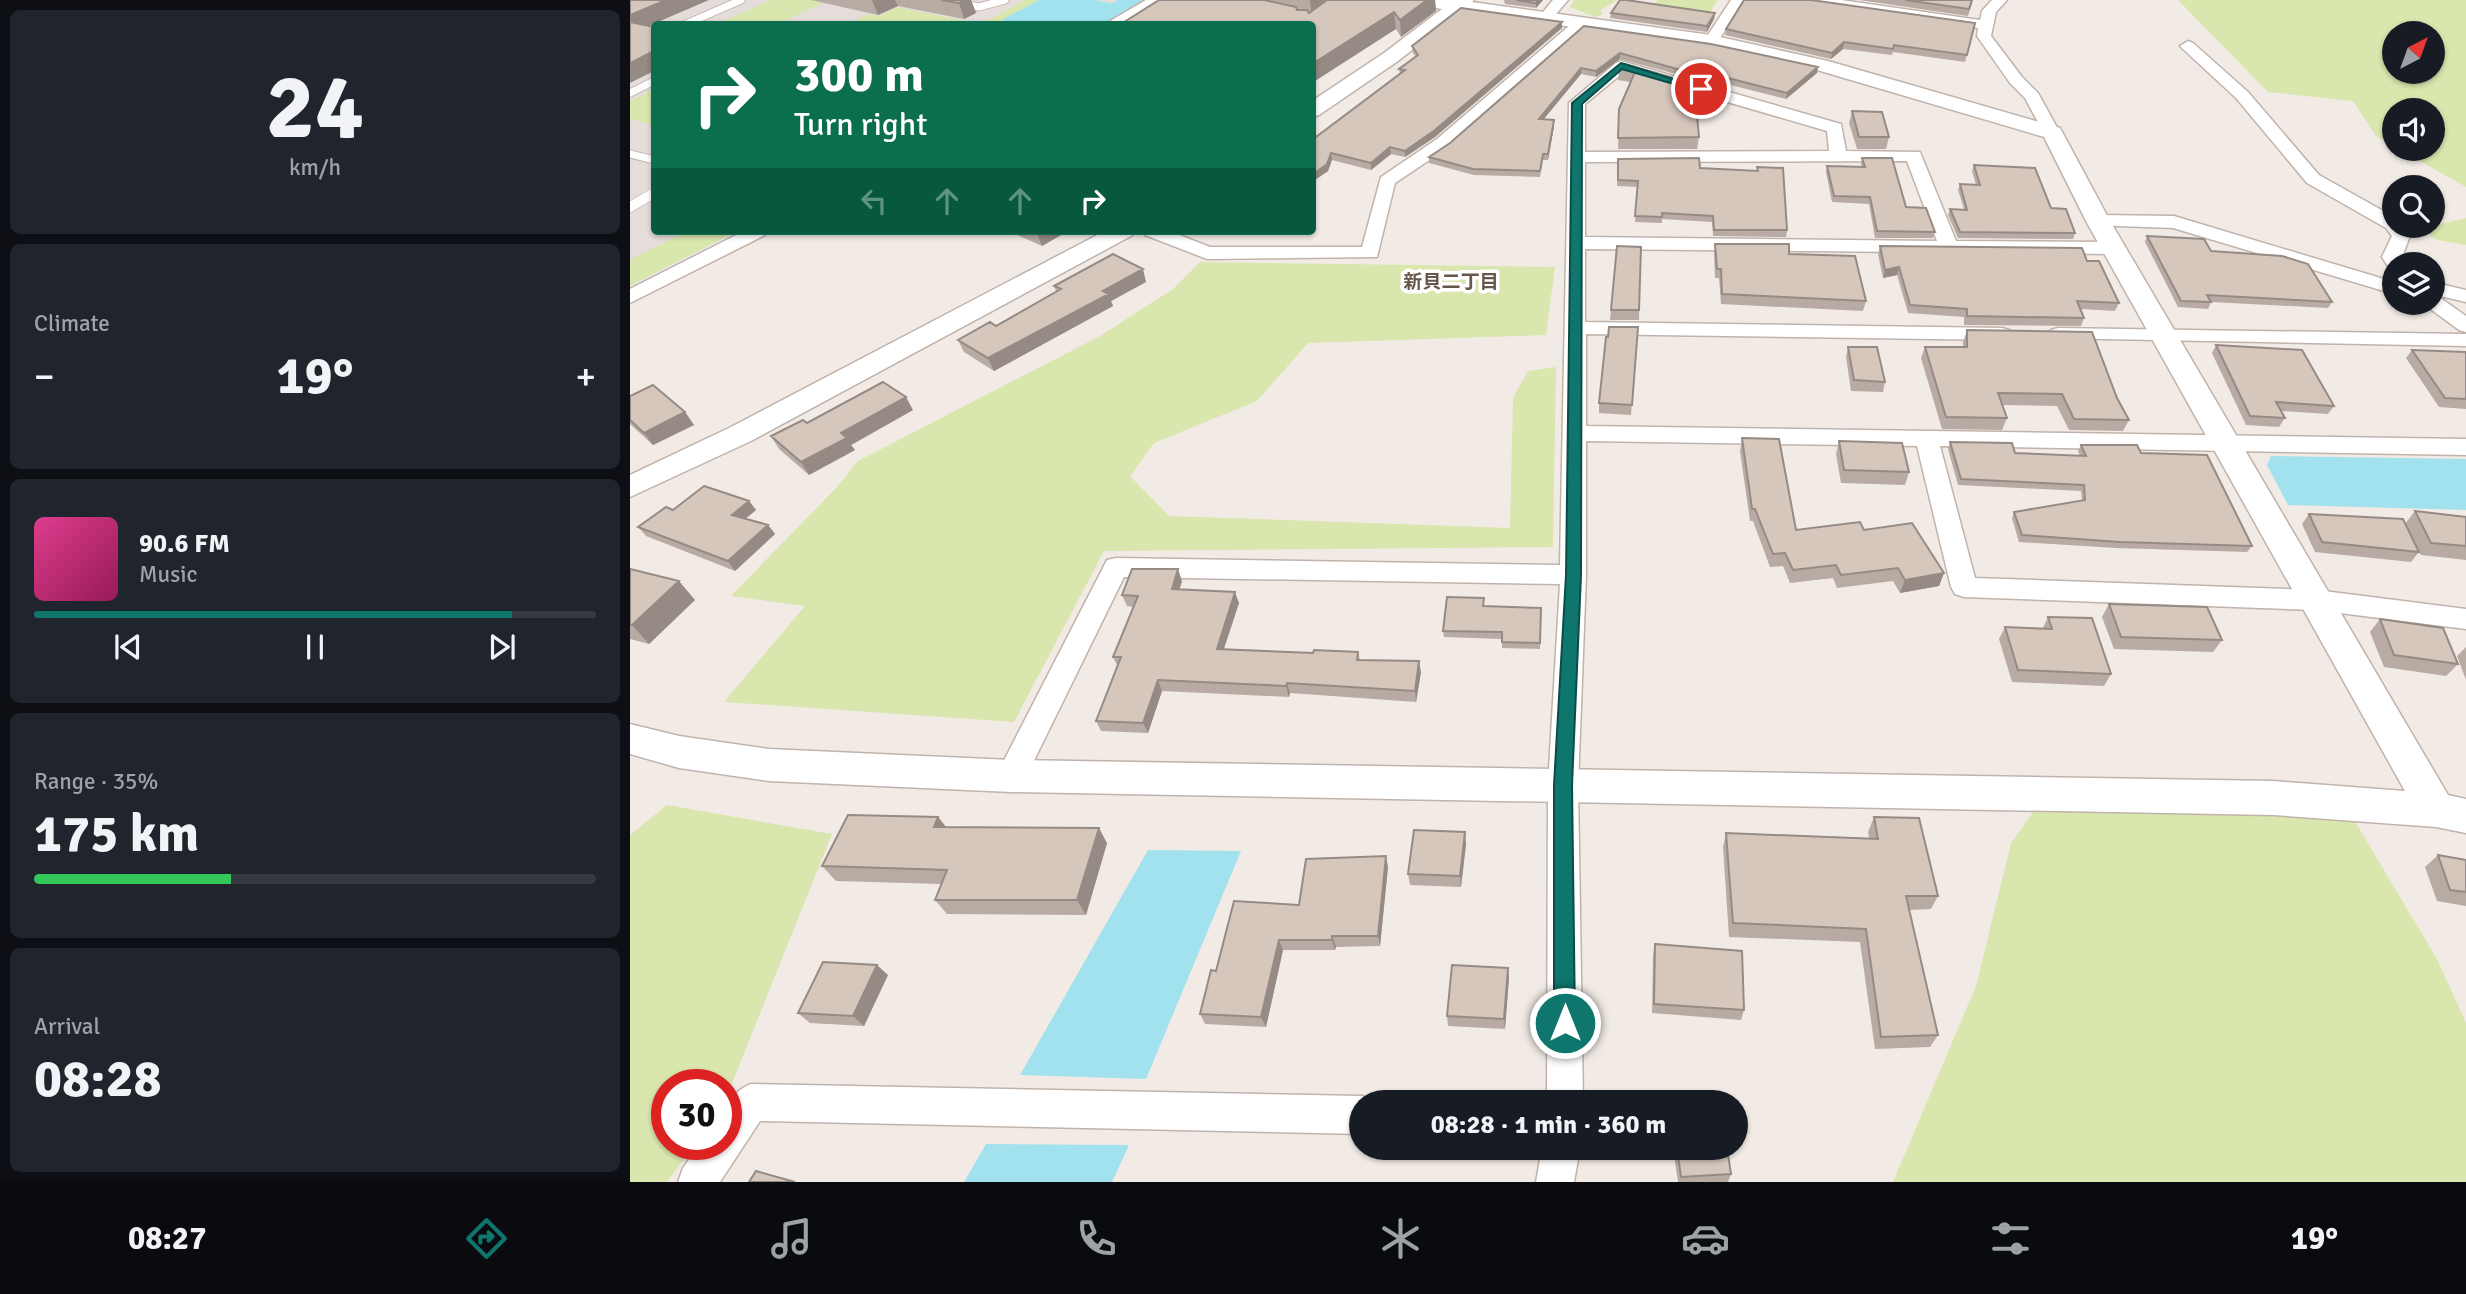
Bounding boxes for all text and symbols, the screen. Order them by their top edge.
north arrow [2382,21,2445,84]
map controls [2382,21,2445,315]
text: 300 m [794,45,924,105]
icon: right [679,49,770,140]
text: 24 [266,51,364,164]
pin [1671,59,1731,119]
icon: arrive [1682,70,1720,108]
button: sound [2382,98,2445,161]
text: Turn right [794,105,927,144]
text: km/h [289,153,341,182]
button: search [2382,175,2445,238]
icon: left [855,182,893,220]
icon: ahead [928,182,966,220]
icon: ahead [1001,182,1039,220]
icon: right [1074,182,1112,220]
button: layers [2382,252,2445,315]
district label: 新貝二丁目 [1403,270,1499,294]
text: Climate [34,309,110,338]
text: 19° [277,344,353,408]
text: − [34,353,55,400]
text: + [575,353,596,400]
text: 90.6 FM [139,528,230,560]
text: Music [139,560,197,589]
icon: previous [109,628,147,666]
icon: pause [296,628,334,666]
icon: next [483,628,521,666]
text: Range · 35% [34,767,158,796]
text: 175 km [34,802,199,866]
position arrow [1528,986,1602,1060]
text: Arrival [34,1012,100,1041]
text: 08:28 [34,1047,162,1111]
speed limit sign: 30 [651,1069,742,1160]
text: 08:28 · 1 min · 360 m [1431,1109,1666,1141]
icon: directions [462,1214,511,1263]
icon: music [767,1214,816,1263]
icon: phone [1072,1214,1121,1263]
icon: climate [1376,1214,1425,1263]
icon: car [1681,1214,1730,1263]
icon: filters [1986,1214,2035,1263]
text: 08:27 [128,1219,206,1258]
text: 19° [2291,1219,2338,1258]

